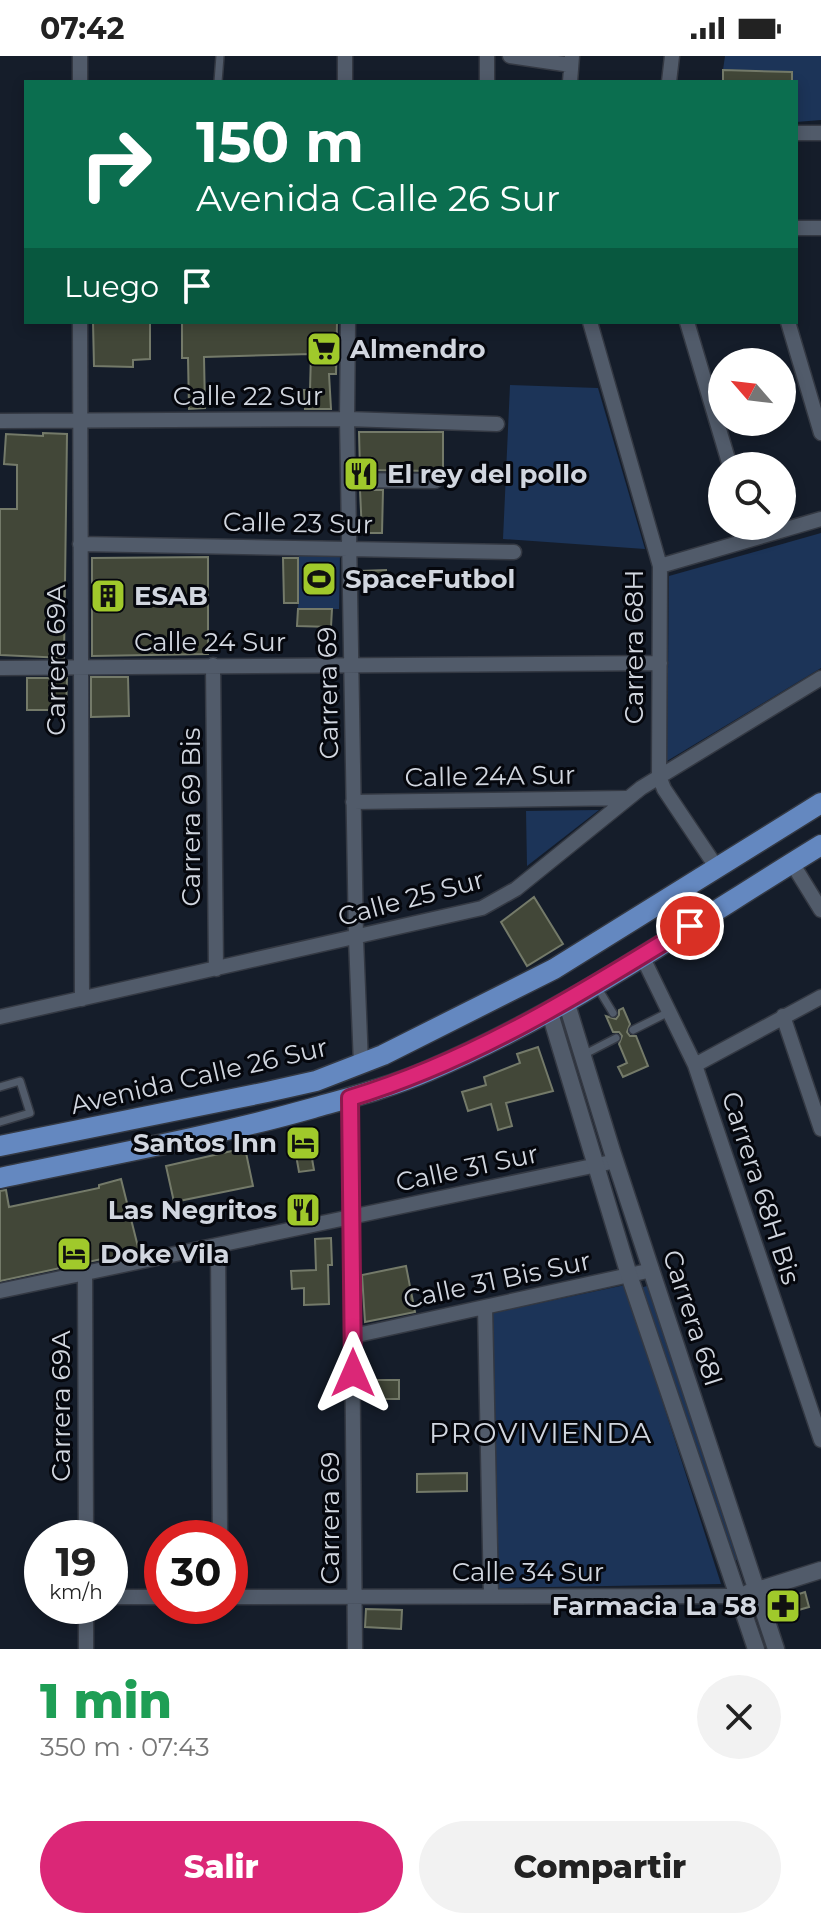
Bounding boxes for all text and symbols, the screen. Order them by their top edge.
text: 07:42 [40,10,125,47]
text: 150 m [196,108,364,176]
icon: right [64,112,168,216]
text: Avenida Calle 26 Sur [196,176,560,220]
icon: arrive [175,264,219,308]
text: Luego [64,268,159,305]
supermarket icon: Almendro [305,330,343,368]
place label: Almendro [349,333,486,365]
north arrow [708,348,796,436]
map controls [708,348,796,540]
street label: Calle 22 Sur [173,380,323,412]
button: search [708,452,796,540]
restaurant icon: El rey del pollo [342,455,380,493]
place label: El rey del pollo [387,458,587,490]
street label: Calle 23 Sur [223,506,373,540]
sports icon: SpaceFutbol [300,560,338,598]
place label: SpaceFutbol [345,563,515,595]
street label: Carrera 68H [618,570,650,724]
building icon: ESAB [89,577,127,615]
place label: ESAB [134,580,208,612]
street label: Carrera 69A [40,584,72,736]
street label: Calle 24 Sur [134,626,286,658]
street label: Carrera 69 [311,626,345,760]
street label: Carrera 69 Bis [175,728,207,906]
street label: Calle 24A Sur [404,759,576,793]
street label: Calle 25 Sur [334,863,488,933]
pin [656,892,724,960]
icon: arrive [668,904,712,948]
street label: Avenida Calle 26 Sur [67,1031,331,1121]
street label: Carrera 68H Bis [715,1088,807,1288]
hotel icon: Santos Inn [284,1124,322,1162]
place label: Santos Inn [133,1127,277,1159]
street label: Calle 31 Sur [393,1137,541,1199]
restaurant icon: Las Negritos [284,1191,322,1229]
place label: Las Negritos [108,1194,277,1226]
hotel icon: Doke Vila [55,1235,93,1273]
place label: Doke Vila [100,1238,230,1270]
street label: Calle 31 Bis Sur [400,1245,594,1315]
street label: Carrera 68I [656,1246,730,1390]
street label: Carrera 69A [45,1330,77,1482]
position arrow [311,1331,395,1415]
district label: PROVIVIENDA [429,1416,653,1450]
street label: Carrera 69 [314,1452,346,1584]
speed limit sign: 30 [144,1520,248,1624]
text: 19 [55,1537,97,1586]
street label: Calle 34 Sur [452,1556,604,1588]
text: km/h [49,1580,103,1604]
pharmacy icon: Farmacia La 58 [764,1587,802,1625]
place label: Farmacia La 58 [552,1590,757,1622]
text: 1 min [40,1672,172,1730]
button: close [697,1675,781,1759]
text: 350 m · 07:43 [40,1731,210,1763]
button: Salir [40,1821,403,1913]
button: Compartir [419,1821,781,1913]

